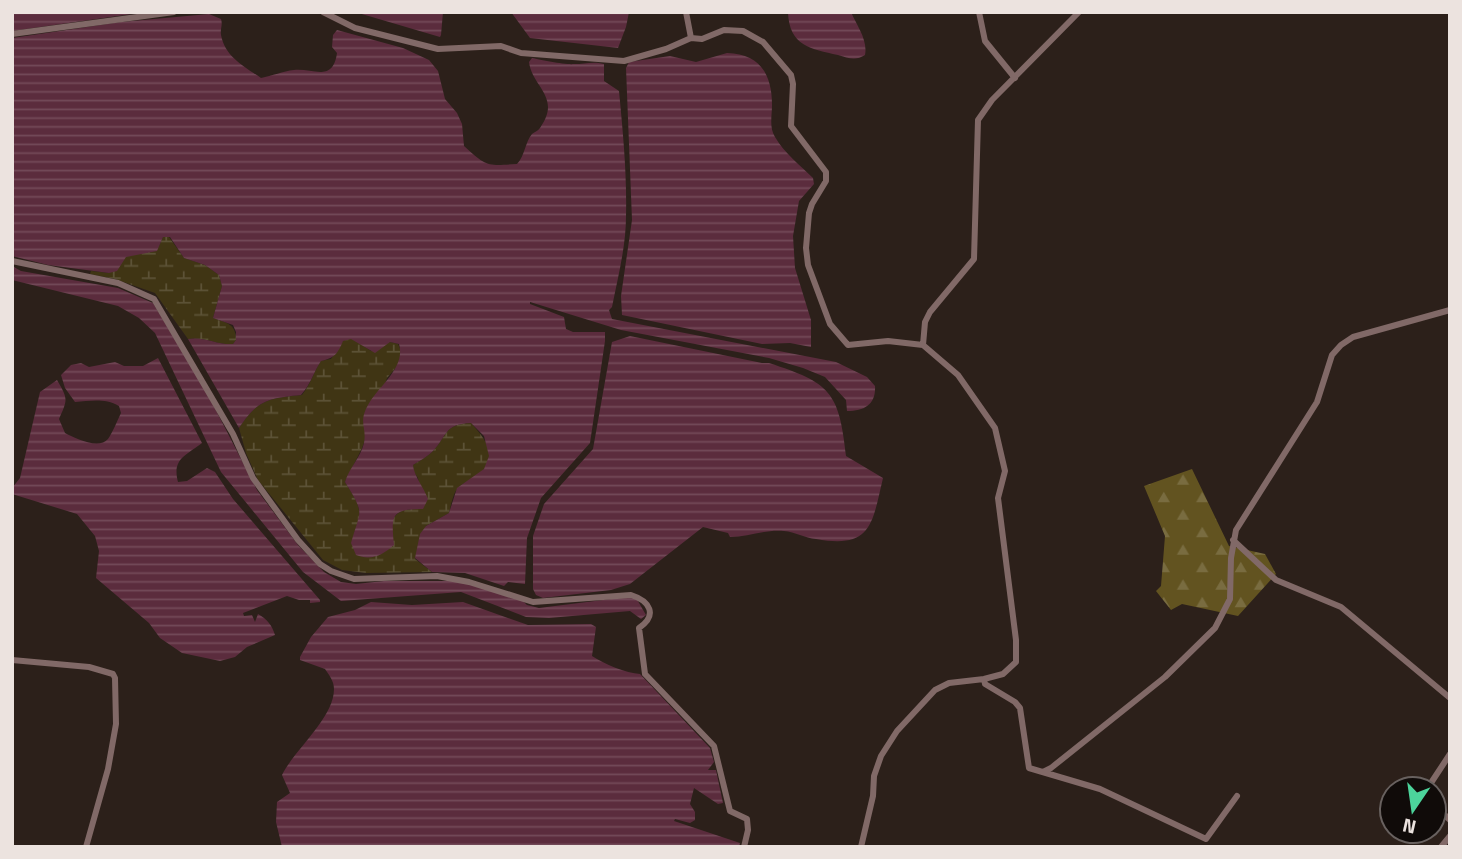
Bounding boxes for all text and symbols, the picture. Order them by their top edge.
north arrow [1378,775,1448,845]
text: N [1399,811,1419,843]

